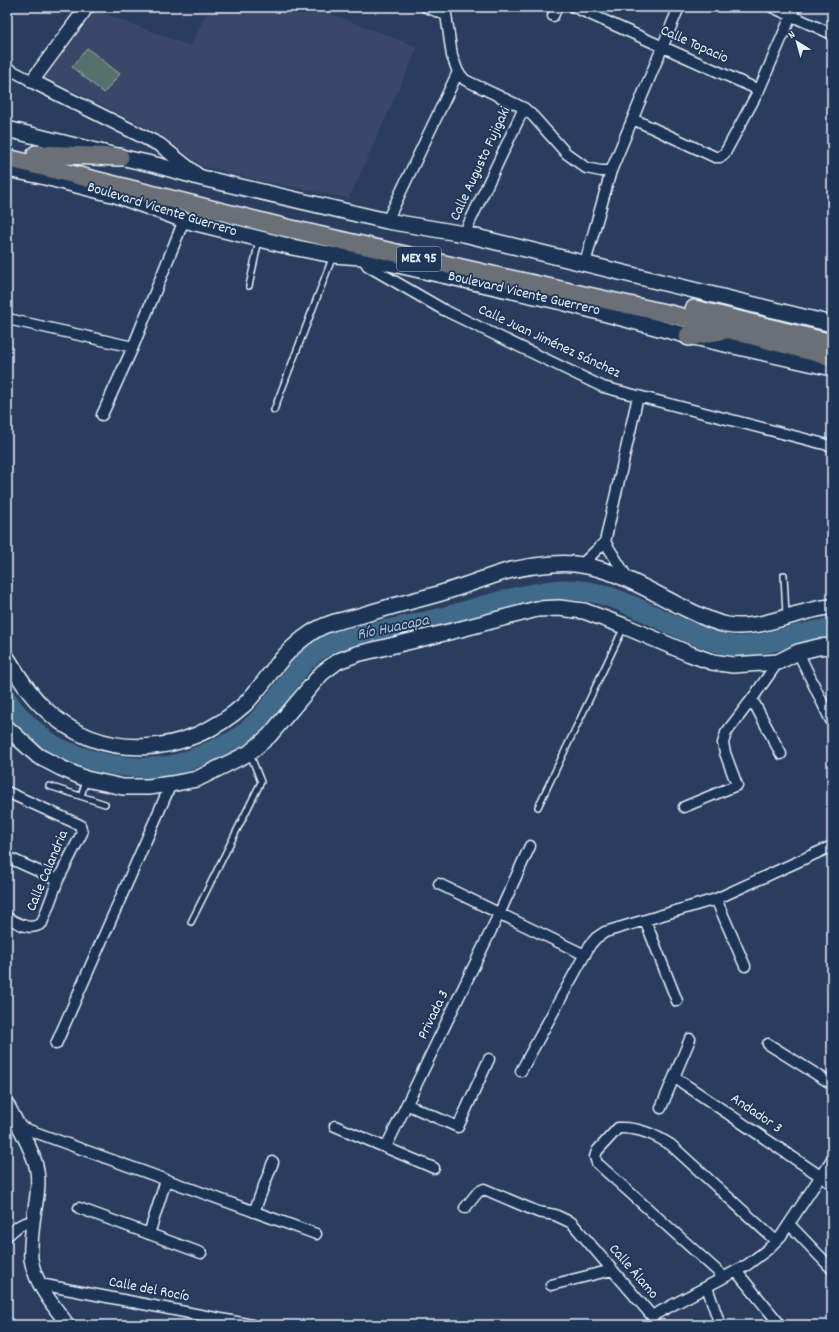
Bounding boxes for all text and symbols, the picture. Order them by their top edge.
street label: Calle Topacio [656,20,732,70]
north arrow [777,22,817,62]
text: N [785,27,800,44]
street label: Calle Augusto Fujigaki [445,103,517,225]
street label: Boulevard Vicente Guerrero [84,177,240,243]
road number: MEX 95 [397,247,441,271]
street label: Boulevard Vicente Guerrero [446,266,603,322]
street label: Calle Juan Jiménez Sánchez [474,299,624,385]
water label: Río Huacapa [355,609,433,647]
street label: Calle Calandria [21,826,75,915]
street label: Privada 3 [413,987,455,1043]
street label: Andador 3 [726,1089,786,1139]
street label: Calle Álamo [603,1240,663,1305]
street label: Calle del Rocío [107,1271,192,1309]

